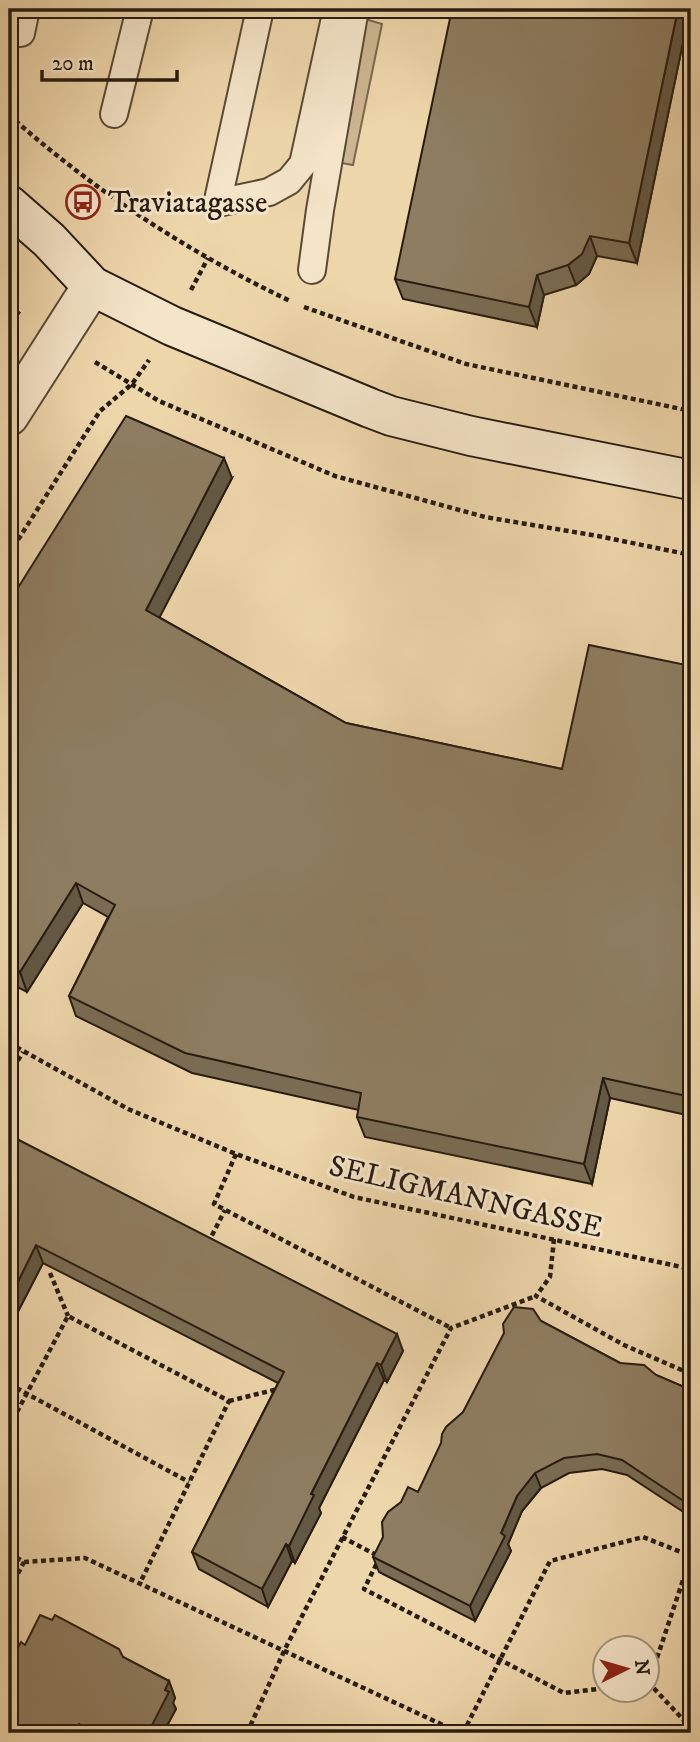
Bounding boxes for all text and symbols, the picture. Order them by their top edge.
scale bar [42,38,177,82]
text: 20 m [52,51,94,77]
bus stop icon: Traviatagasse [64,183,102,221]
place label: Traviatagasse [108,185,267,222]
street label: SELIGMANNGASSE [325,1148,606,1247]
north arrow [592,1634,662,1704]
text: N [629,1659,654,1677]

